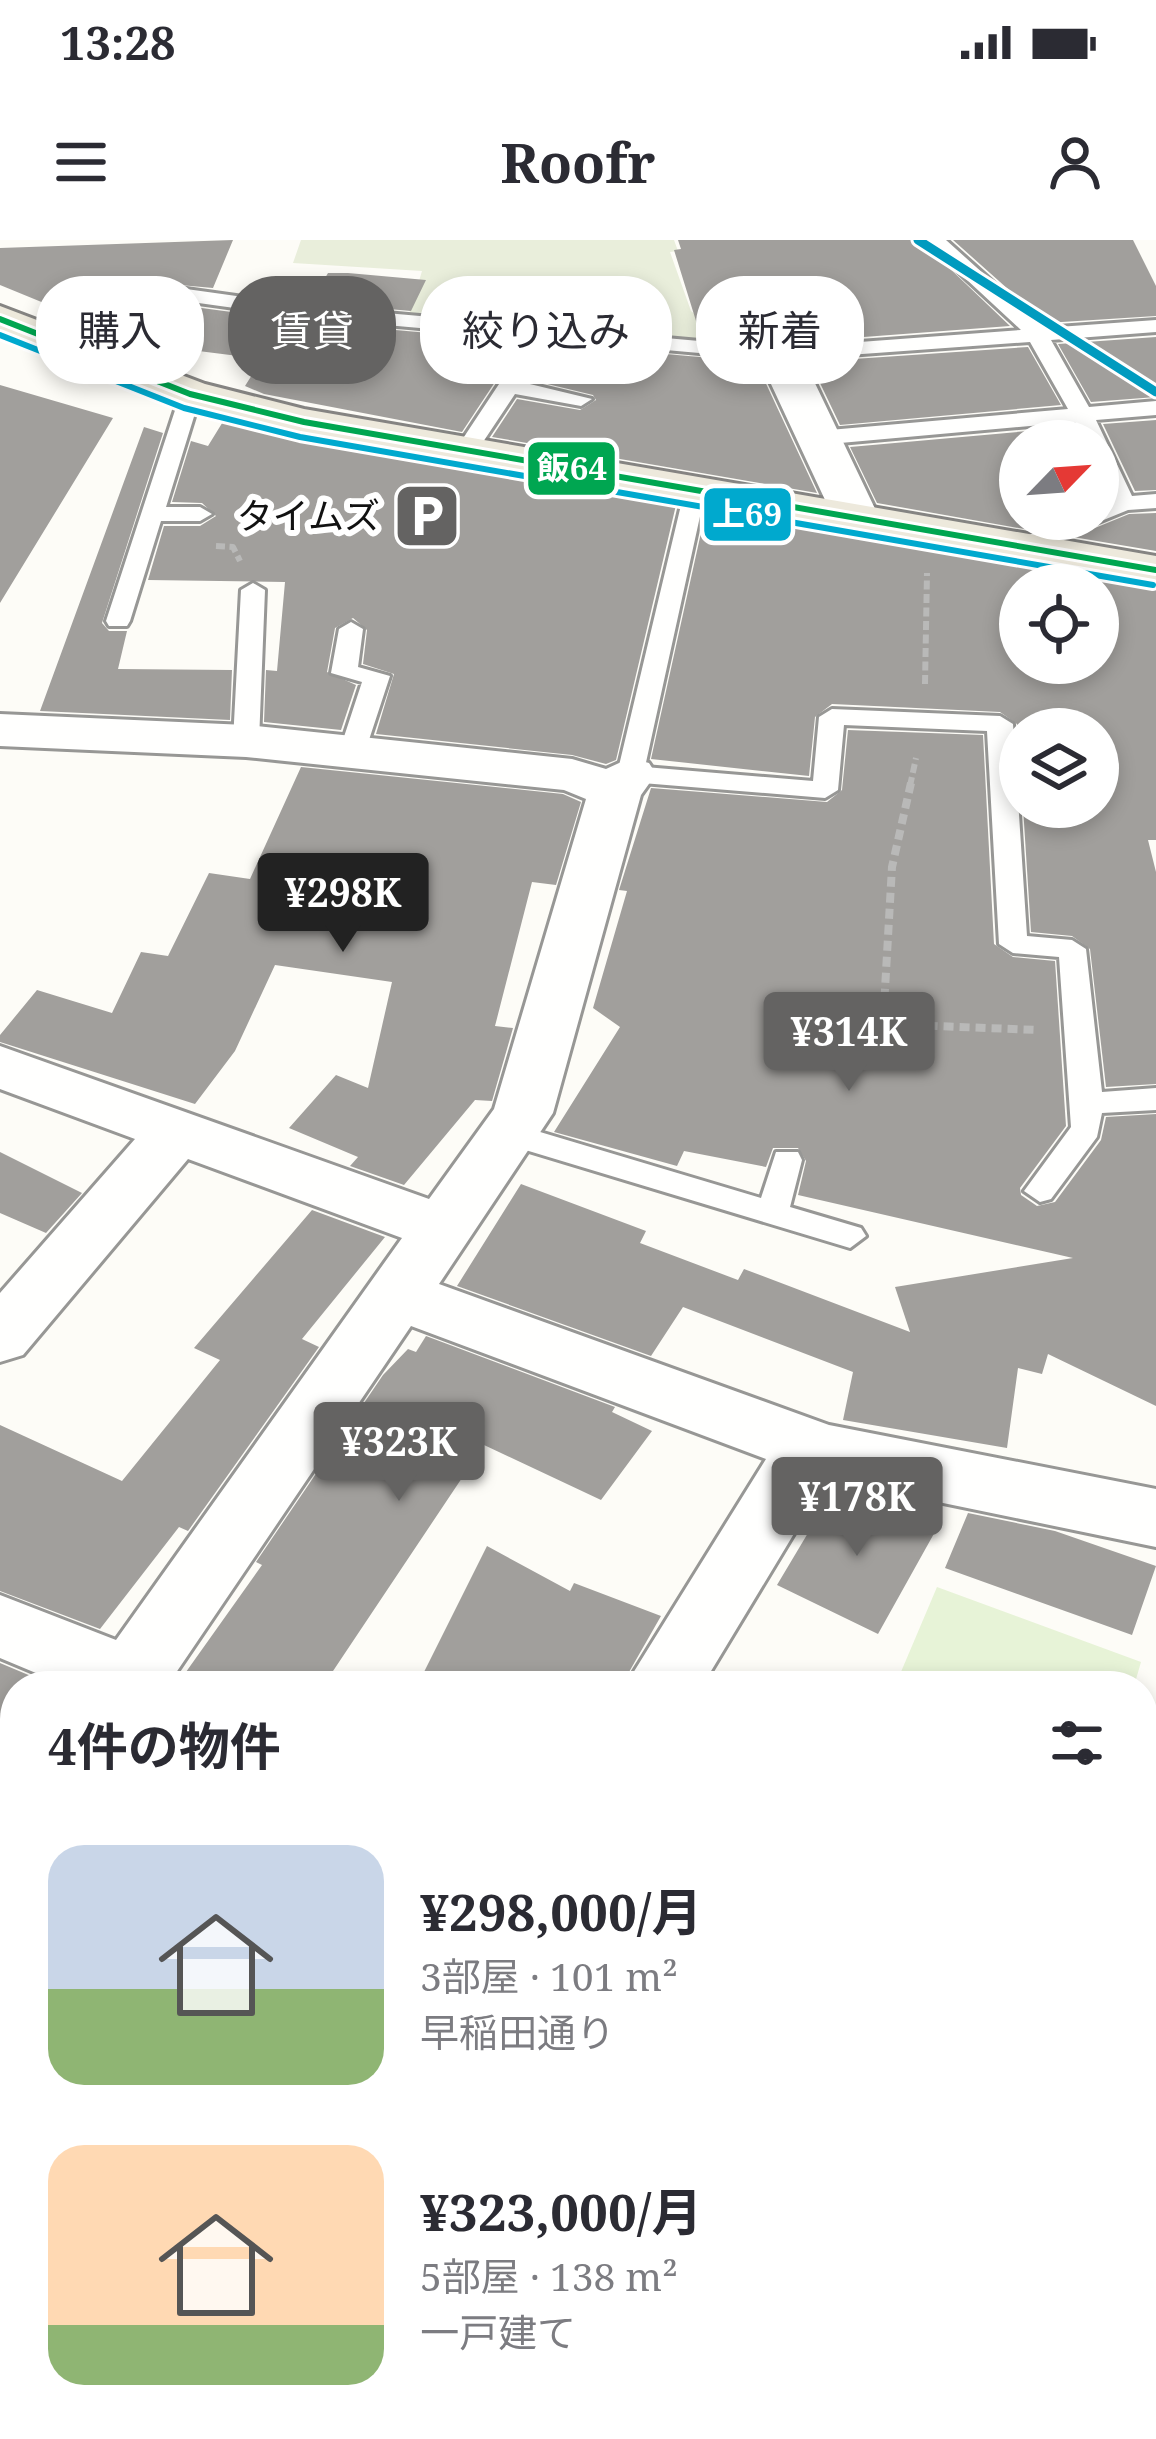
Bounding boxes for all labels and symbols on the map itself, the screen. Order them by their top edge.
north arrow [999,420,1119,540]
line badge: 飯64 [526,440,617,497]
text: 飯64 [537,445,607,490]
parking icon: タイムズ [392,481,462,551]
line badge: 上69 [702,486,793,543]
place label: タイムズ [237,491,380,540]
text: 上69 [712,491,782,536]
pin: ¥298K [259,853,427,955]
pin: ¥314K [765,992,933,1094]
pin: ¥323K [315,1402,483,1504]
pin: ¥178K [773,1457,941,1559]

